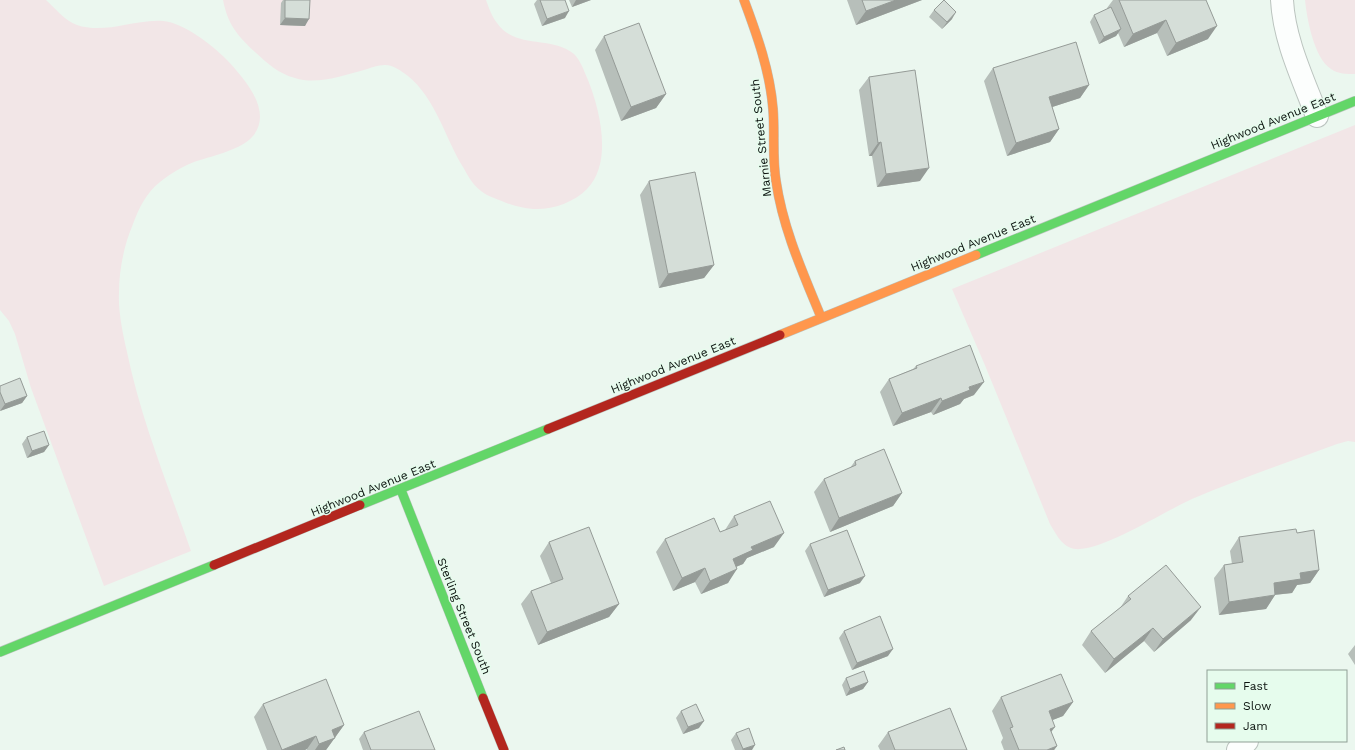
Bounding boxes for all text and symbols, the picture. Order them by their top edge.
street label: Marnie Street South [748,78,774,198]
street label: Highwood Avenue East [1209,90,1337,152]
street label: Highwood Avenue East [909,212,1037,274]
street label: Highwood Avenue East [609,334,737,396]
street label: Highwood Avenue East [309,457,437,519]
street label: Sterling Street South [434,556,494,676]
legend [1207,670,1347,742]
text: Fast [1243,679,1268,693]
text: Slow [1243,699,1271,713]
text: Jam [1243,719,1268,733]

